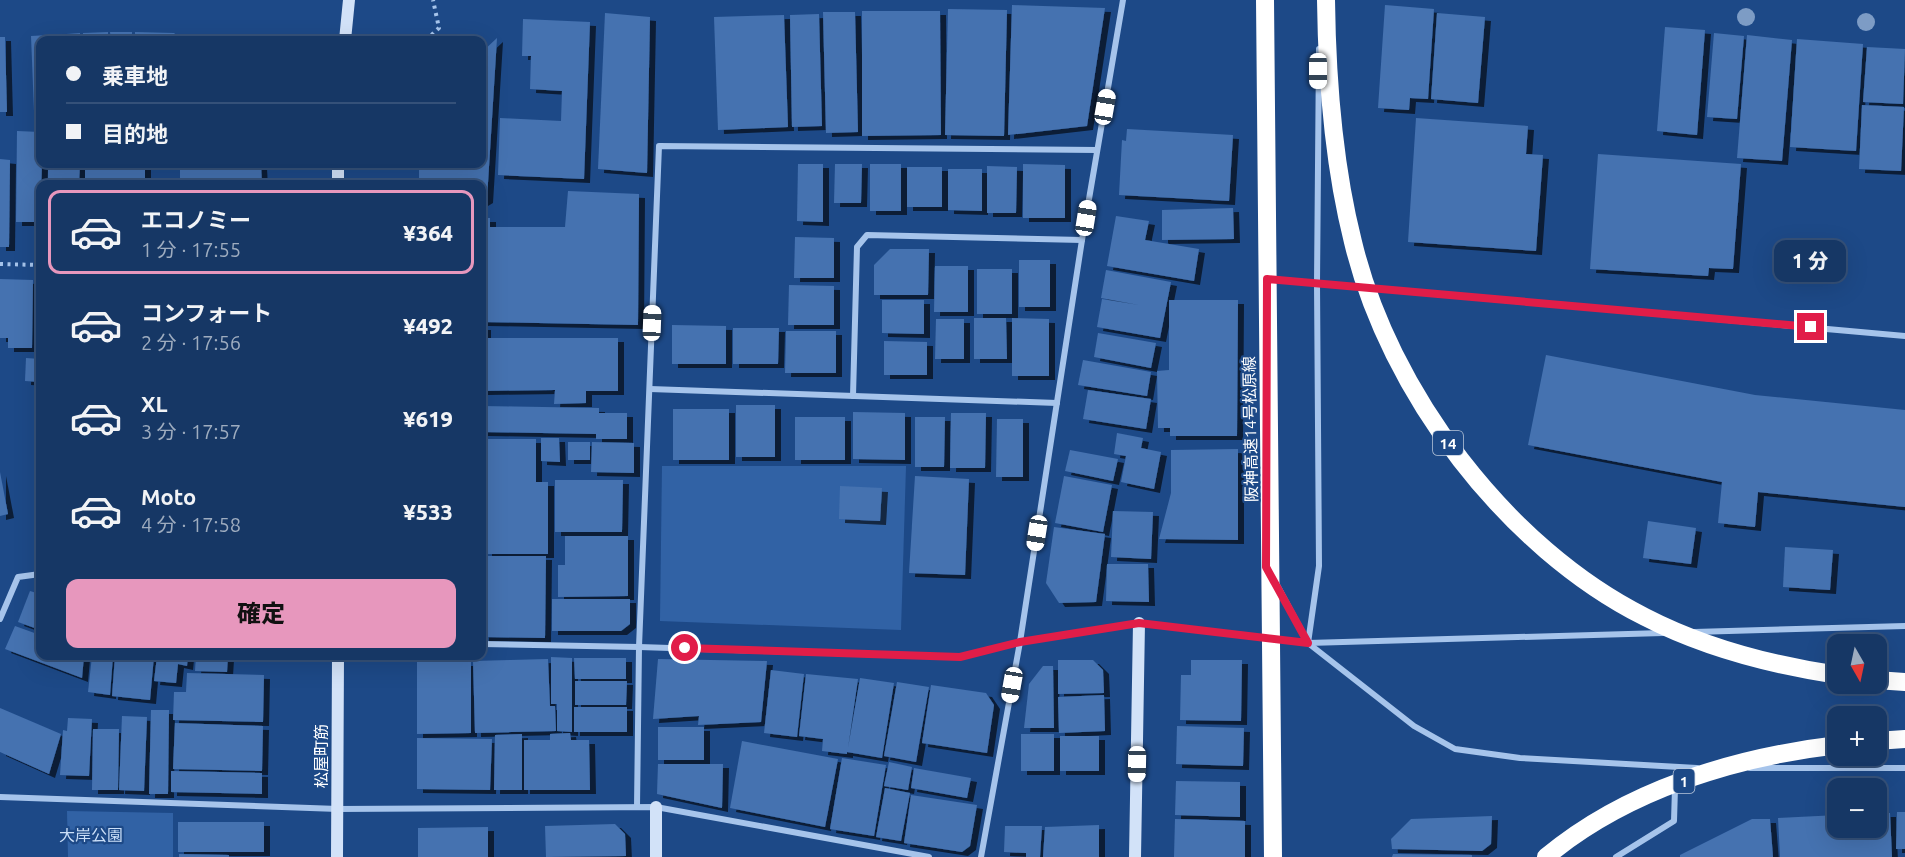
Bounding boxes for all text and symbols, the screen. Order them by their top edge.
car [1309,53,1327,89]
text: 乗車地 [102,63,168,88]
car [1093,88,1117,126]
text: 目的地 [102,121,168,146]
car [1074,199,1098,237]
icon: car [69,205,123,259]
text: エコノミー [141,207,251,232]
text: ¥364 [403,220,453,245]
text: 1 分 · 17:55 [141,238,241,261]
callout: 1 分 [1775,240,1847,282]
text: 1 分 [1792,249,1828,272]
icon: car [69,298,123,352]
text: コンフォート [141,300,272,325]
car [642,305,662,341]
text: ¥492 [403,313,453,338]
route end [1797,313,1824,340]
text: 2 分 · 17:56 [141,331,241,354]
street label: 阪神高速14号松原線 [1240,356,1260,502]
icon: car [69,391,123,445]
text: XL [141,391,168,416]
text: ¥619 [403,406,453,431]
text: 3 分 · 17:57 [141,420,241,443]
road number: 14 [1433,431,1463,455]
icon: car [69,484,123,538]
text: Moto [141,484,196,509]
text: ¥533 [403,499,453,524]
text: 4 分 · 17:58 [141,513,241,536]
car [1025,514,1049,552]
button: 確定 [66,579,456,648]
route start [671,634,698,661]
north arrow [1827,634,1887,694]
map controls [1827,634,1887,838]
car [1000,666,1024,704]
button: + [1827,706,1887,766]
street label: 松屋町筋 [312,724,330,788]
car [1128,746,1146,782]
road number: 1 [1674,769,1694,793]
button: − [1827,778,1887,838]
park label: 大岸公園 [59,826,123,844]

